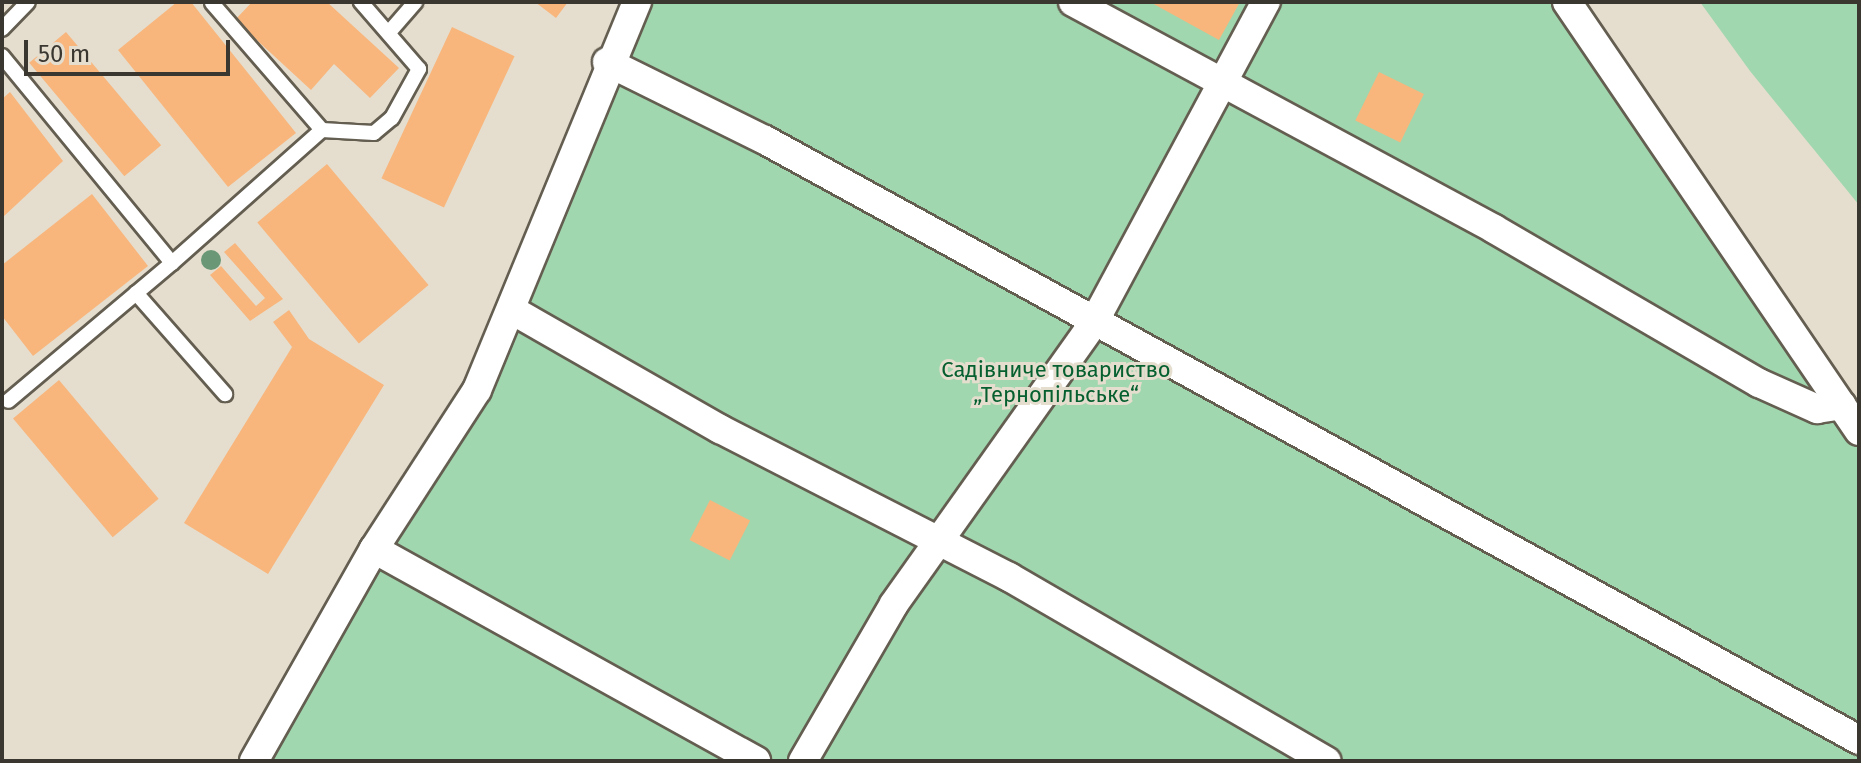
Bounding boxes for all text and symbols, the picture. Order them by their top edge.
scale bar [28,24,234,74]
text: 50 m [38,40,90,68]
park label: Садівниче товариство „Тернопільське“ [941,356,1171,408]

